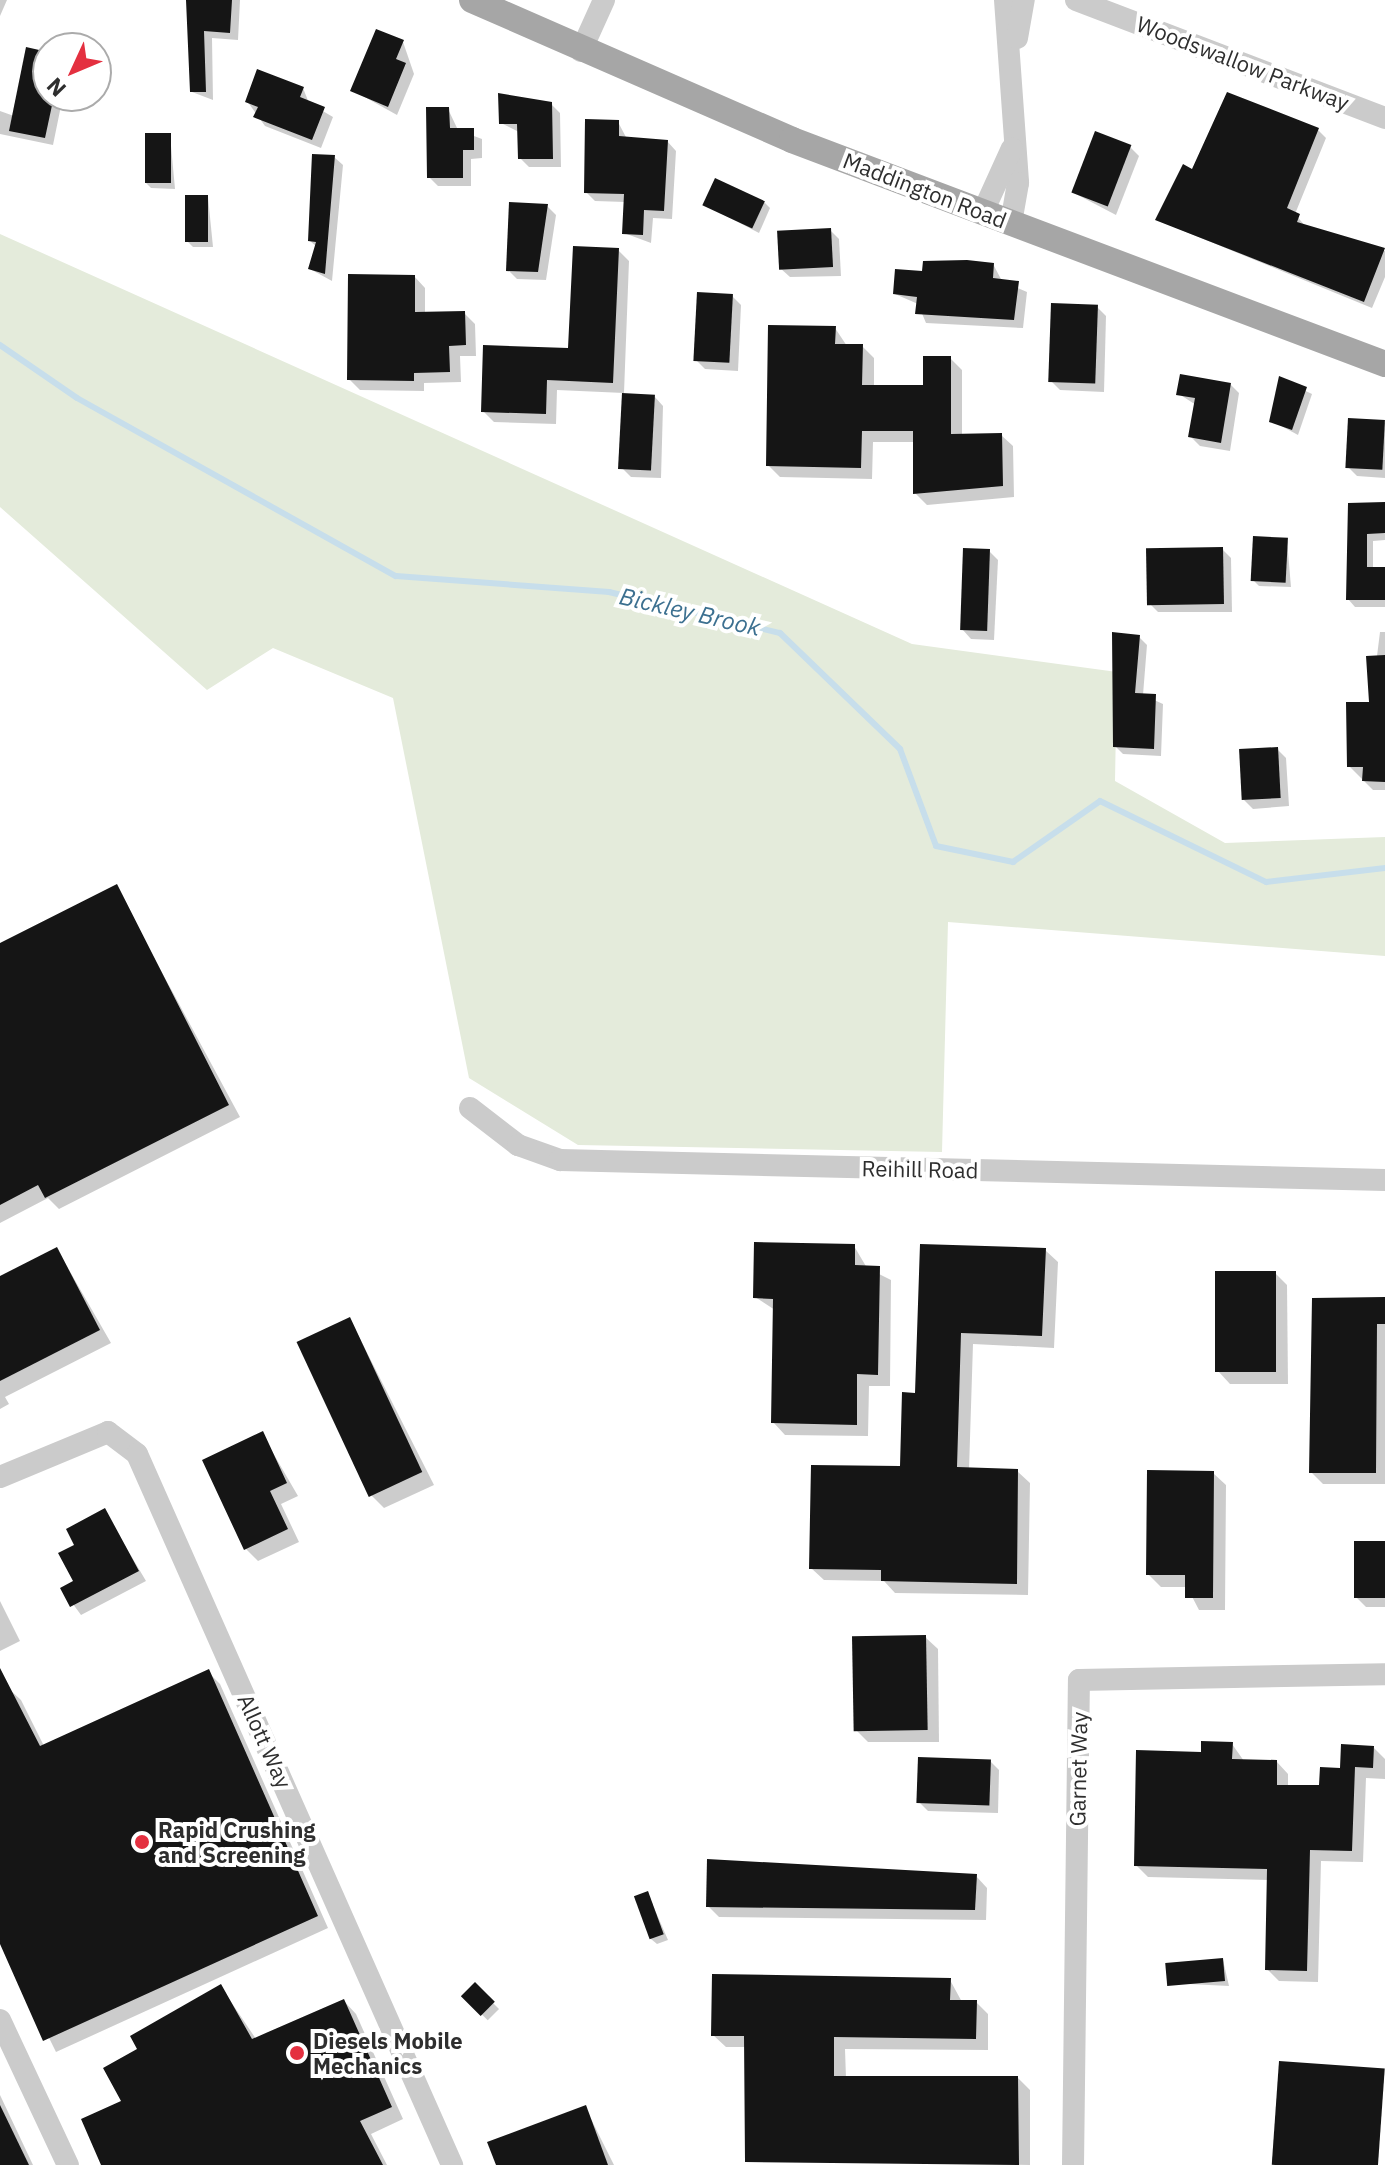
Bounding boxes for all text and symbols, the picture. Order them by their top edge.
street label: Woodswallow Parkway [1133,10,1353,116]
north arrow [32,32,112,112]
text: N [40,72,72,103]
street label: Maddington Road [840,147,1010,233]
water label: Bickley Brook [617,582,763,642]
street label: Reihill Road [861,1155,979,1183]
street label: Allott Way [232,1690,298,1792]
street label: Garnet Way [1064,1711,1092,1827]
place label: Rapid Crushing and Screening [158,1816,315,1868]
marker: Rapid Crushing and Screening [133,1833,151,1851]
place label: Diesels Mobile Mechanics [313,2027,463,2078]
marker: Diesels Mobile Mechanics [288,2044,306,2062]

